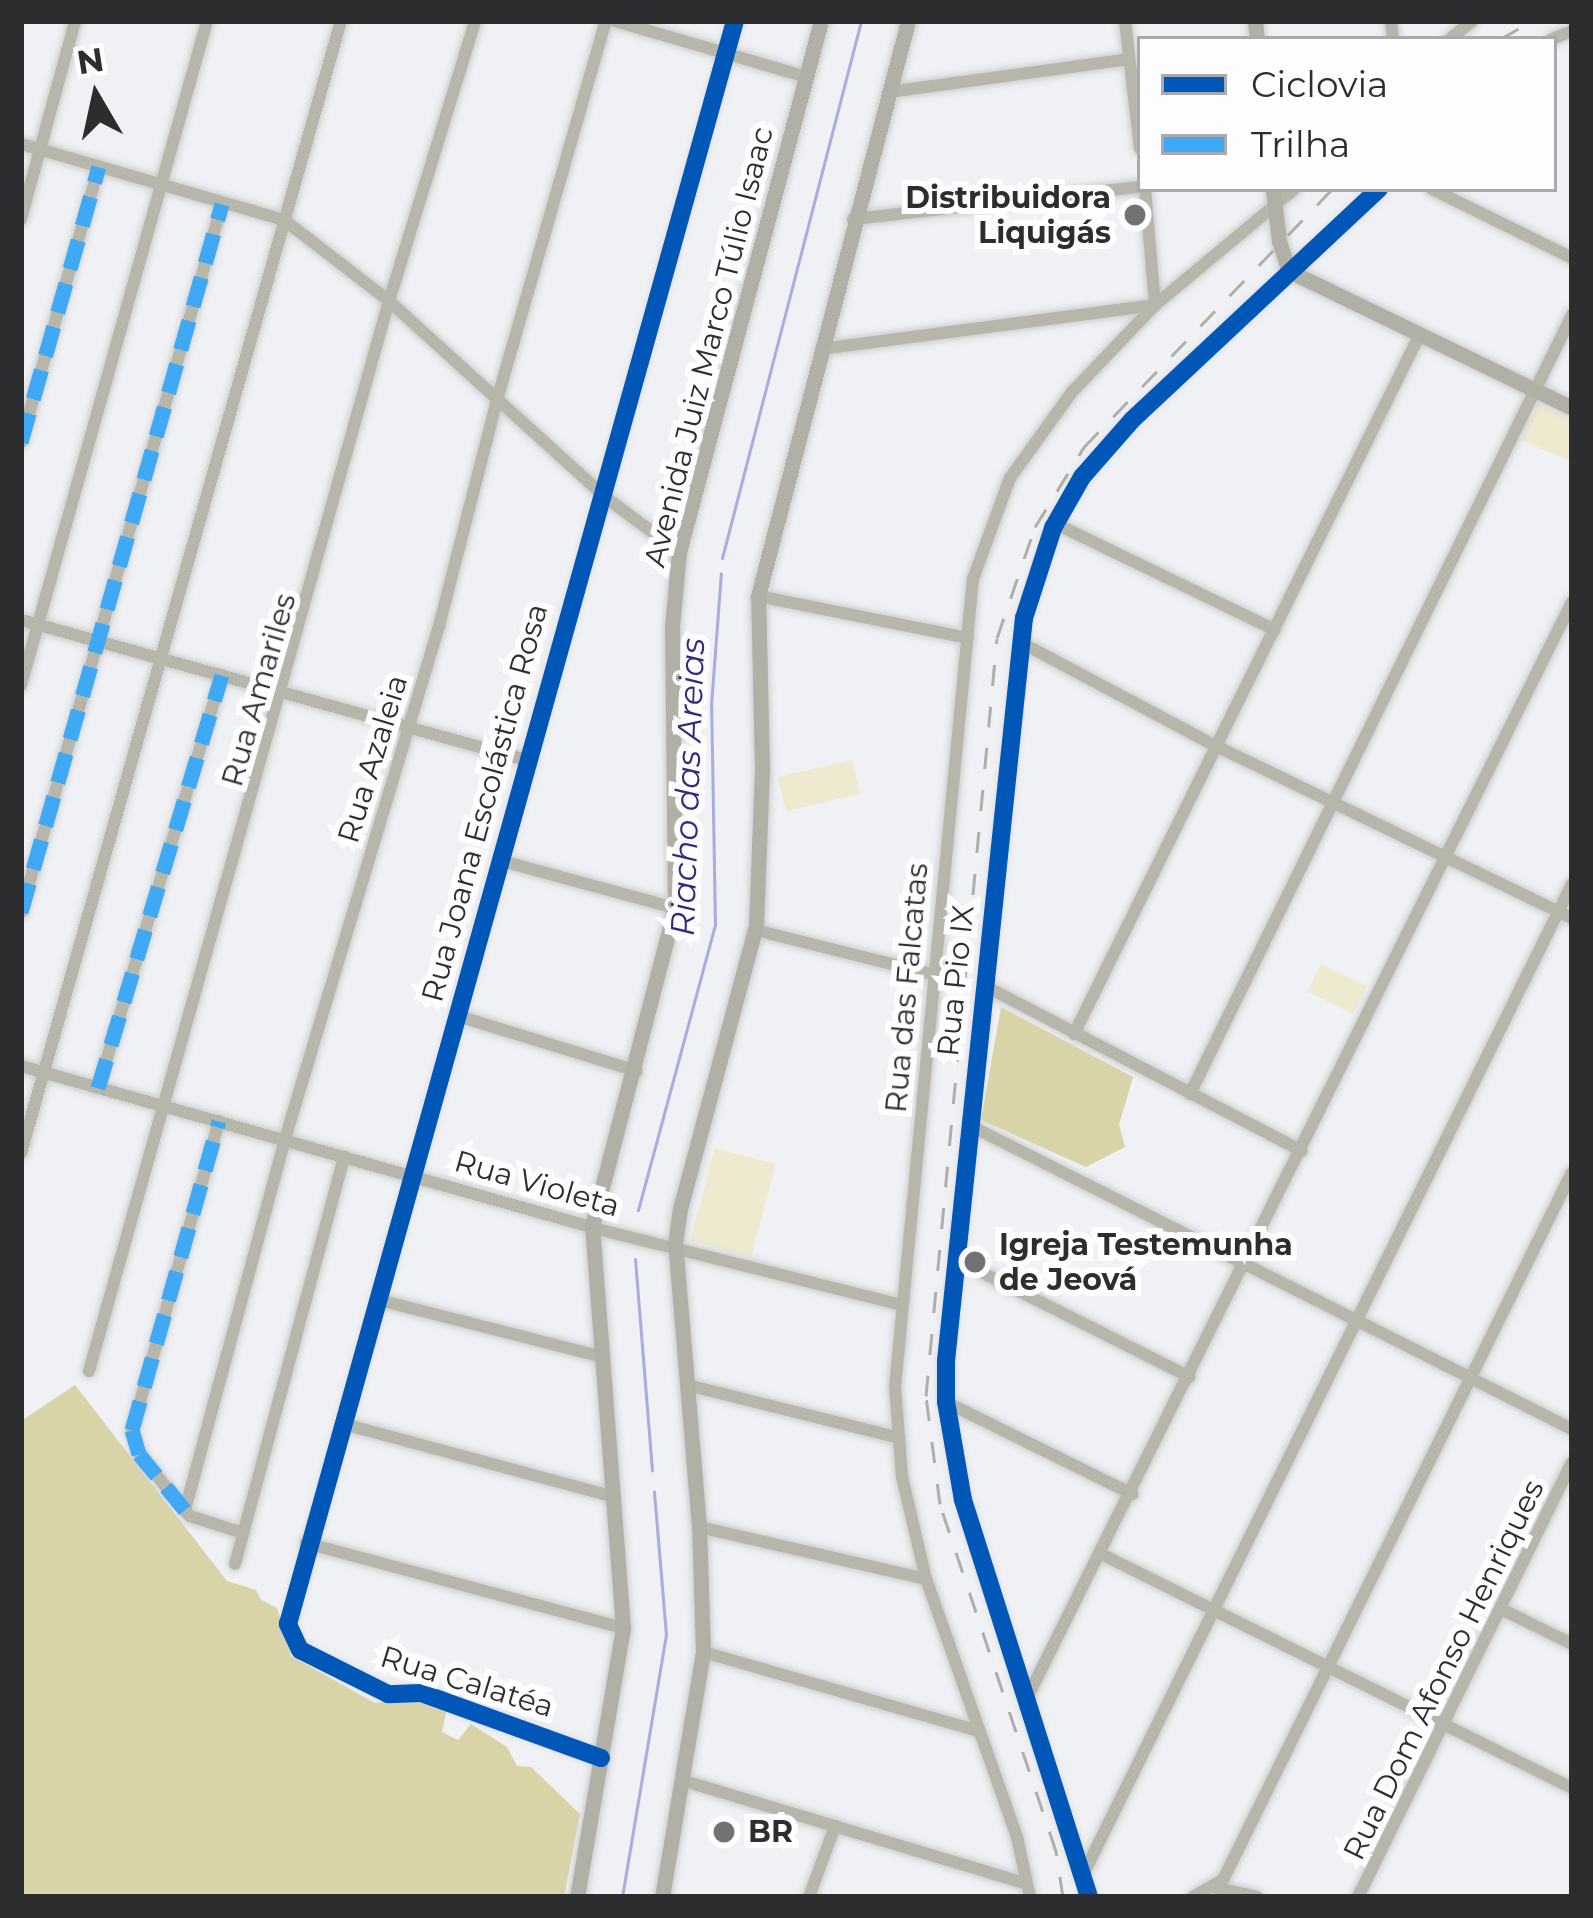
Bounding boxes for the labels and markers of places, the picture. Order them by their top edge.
place label: Distribuidora Liquigás [905,180,1111,250]
marker: Distribuidora Liquigás [1122,202,1148,228]
place label: Igreja Testemunha de Jeová [999,1227,1293,1298]
marker: Igreja Testemunha de Jeová [962,1249,988,1275]
place label: BR [748,1814,793,1850]
marker: BR [711,1819,737,1845]

